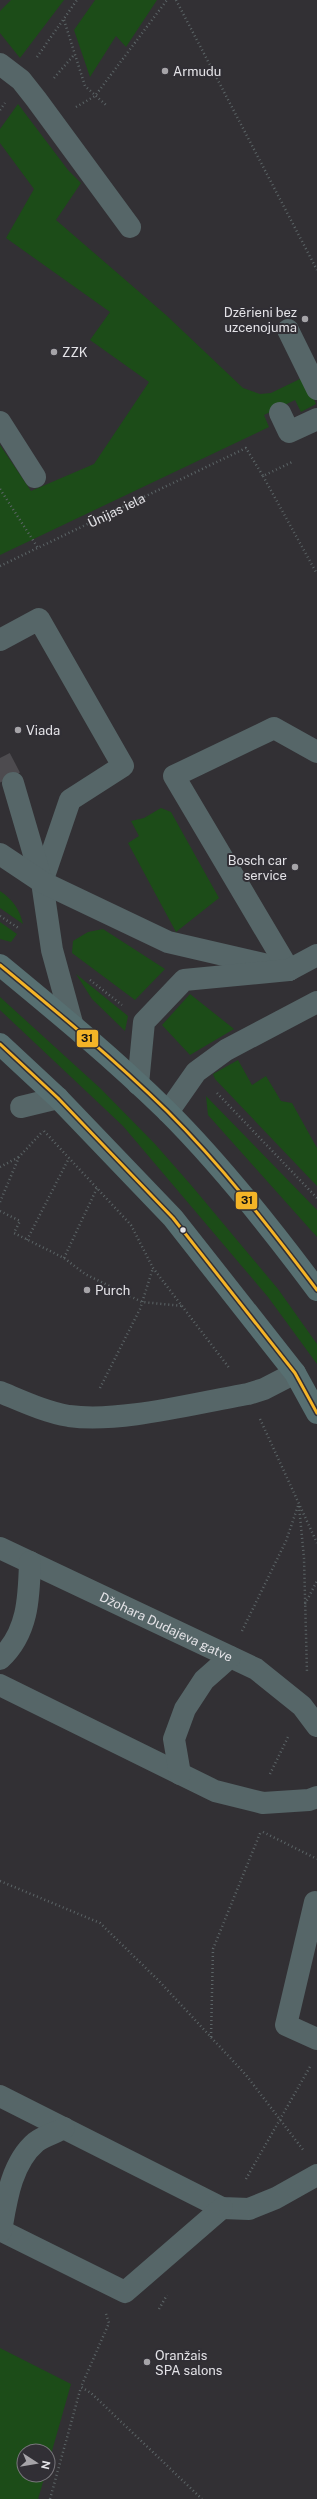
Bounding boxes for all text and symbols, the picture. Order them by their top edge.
place label: Armudu [173,64,221,79]
marker: Armudu [160,66,170,76]
place label: Dzērieni bez uzcenojuma [224,305,297,335]
marker: Dzērieni bez uzcenojuma [300,314,310,324]
place label: ZZK [62,345,88,360]
marker: ZZK [49,347,59,357]
street label: Ūnijas iela [85,491,148,531]
place label: Viada [26,723,60,738]
marker: Viada [13,725,23,735]
place label: Bosch car service [228,853,287,883]
marker: Bosch car service [290,862,300,872]
line badge: 31 [76,1029,99,1048]
text: 31 [81,1032,93,1044]
line badge: 31 [235,1191,258,1210]
text: 31 [241,1194,253,1206]
unlabelled marker [178,1225,188,1235]
place label: Purch [95,1283,130,1298]
marker: Purch [82,1285,92,1295]
street label: Džohara Dudajeva gatve [97,1589,235,1665]
place label: Oranžais SPA salons [155,2348,222,2378]
marker: Oranžais SPA salons [142,2357,152,2367]
north arrow [16,2443,56,2483]
text: N [39,2460,53,2471]

